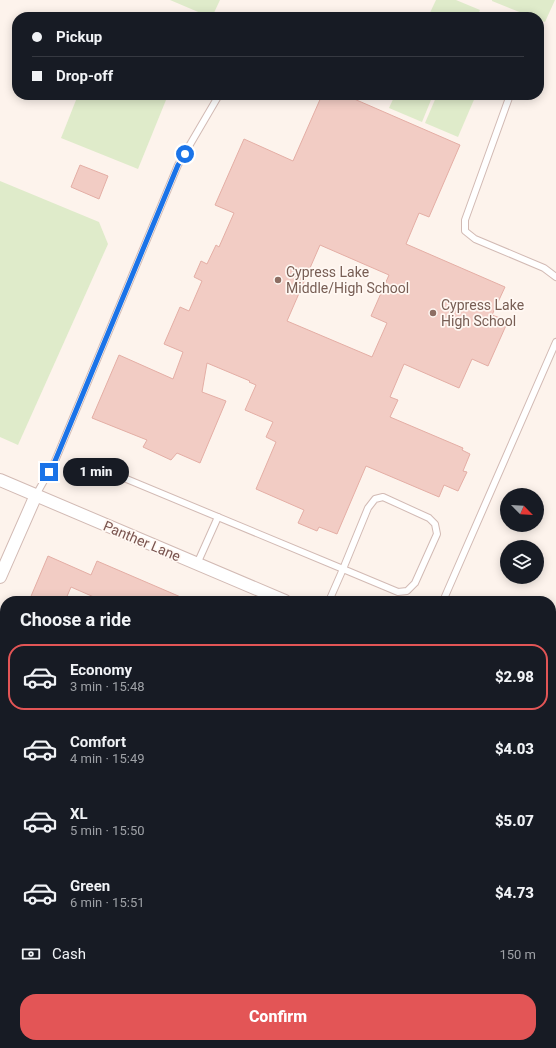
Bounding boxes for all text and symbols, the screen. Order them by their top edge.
text: Pickup [56,28,102,46]
text: Drop-off [56,67,113,85]
route start [176,145,194,163]
place label: Cypress Lake Middle/High School [286,264,409,296]
marker: Cypress Lake Middle/High School [273,275,283,285]
place label: Cypress Lake High School [441,297,524,329]
marker: Cypress Lake High School [428,308,438,318]
callout: 1 min [63,458,129,486]
route end [40,463,58,481]
text: 1 min [80,464,112,479]
north arrow [500,488,544,532]
map controls [500,488,544,584]
street label: Panther Lane [101,518,183,564]
button: layers [500,540,544,584]
text: Choose a ride [20,609,131,630]
icon: car [22,659,58,695]
text: Economy [70,661,132,679]
text: $2.98 [495,668,534,686]
text: 3 min · 15:48 [70,679,145,694]
icon: car [22,731,58,767]
text: Comfort [70,733,126,751]
text: $4.03 [495,740,534,758]
text: 4 min · 15:49 [70,751,145,766]
icon: car [22,803,58,839]
text: XL [70,805,88,823]
text: $5.07 [495,812,534,830]
text: 5 min · 15:50 [70,823,145,838]
icon: car [22,875,58,911]
text: Green [70,877,110,895]
text: $4.73 [495,884,534,902]
text: 6 min · 15:51 [70,895,145,910]
icon: cash [20,943,42,965]
text: Cash [52,945,86,963]
text: 150 m [499,947,536,962]
button: Confirm [20,994,536,1040]

